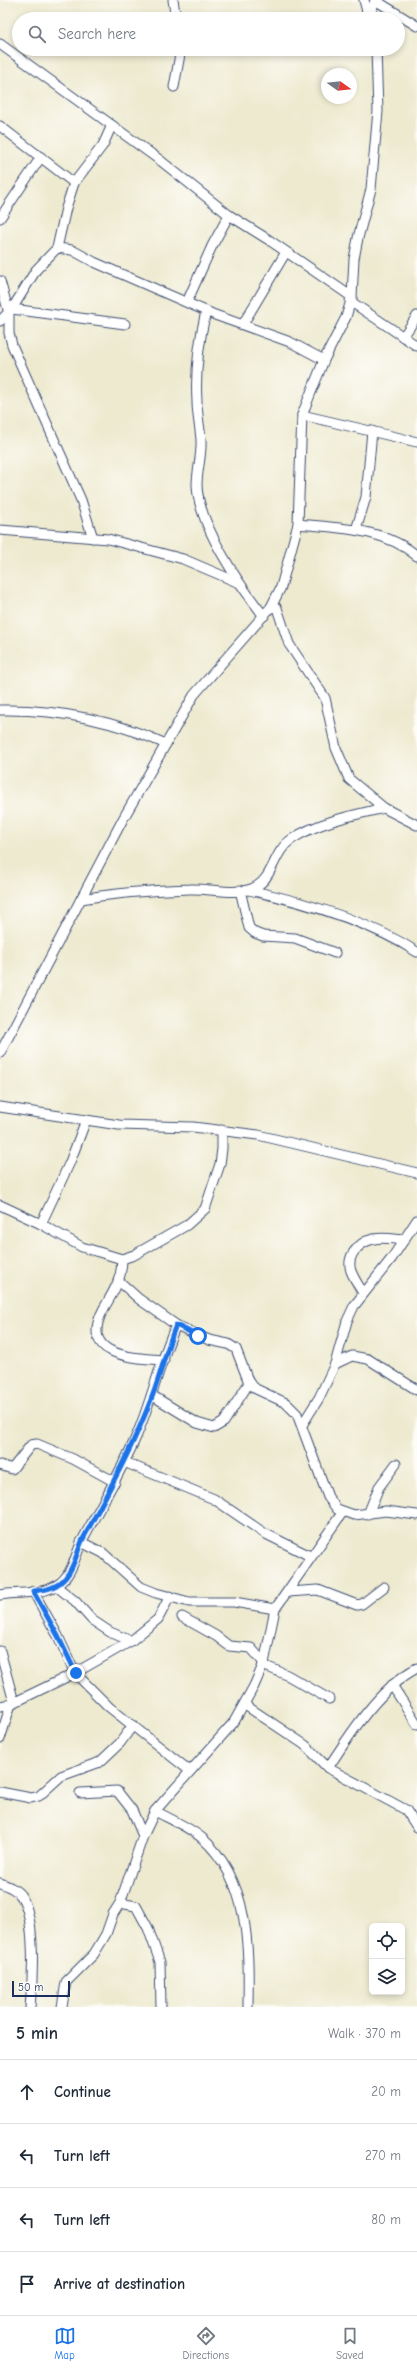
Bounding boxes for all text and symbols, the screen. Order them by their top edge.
search box [12,12,405,56]
icon: search [26,23,48,45]
text: Search here [58,25,136,43]
north arrow [321,68,357,104]
route start [189,1327,207,1345]
route end [67,1664,85,1682]
map controls [369,1923,405,1995]
button: locate [369,1923,405,1959]
button: layers [369,1959,405,1995]
scale bar [12,1979,70,1998]
text: 50 m [18,1981,43,1994]
text: 5 min [16,2024,58,2043]
text: Walk · 370 m [328,2026,401,2041]
icon: ahead [16,2081,38,2103]
text: Continue [54,2083,111,2101]
text: 20 m [371,2084,401,2099]
icon: left [16,2145,38,2167]
text: Turn left [54,2147,110,2165]
text: 270 m [365,2148,401,2163]
icon: left [16,2209,38,2231]
text: Turn left [54,2211,110,2229]
text: 80 m [371,2212,401,2227]
icon: arrive [16,2273,38,2295]
text: Arrive at destination [54,2275,185,2293]
tab: Map [54,2325,76,2362]
tab: Directions [183,2325,229,2362]
tab: Saved [336,2325,363,2362]

